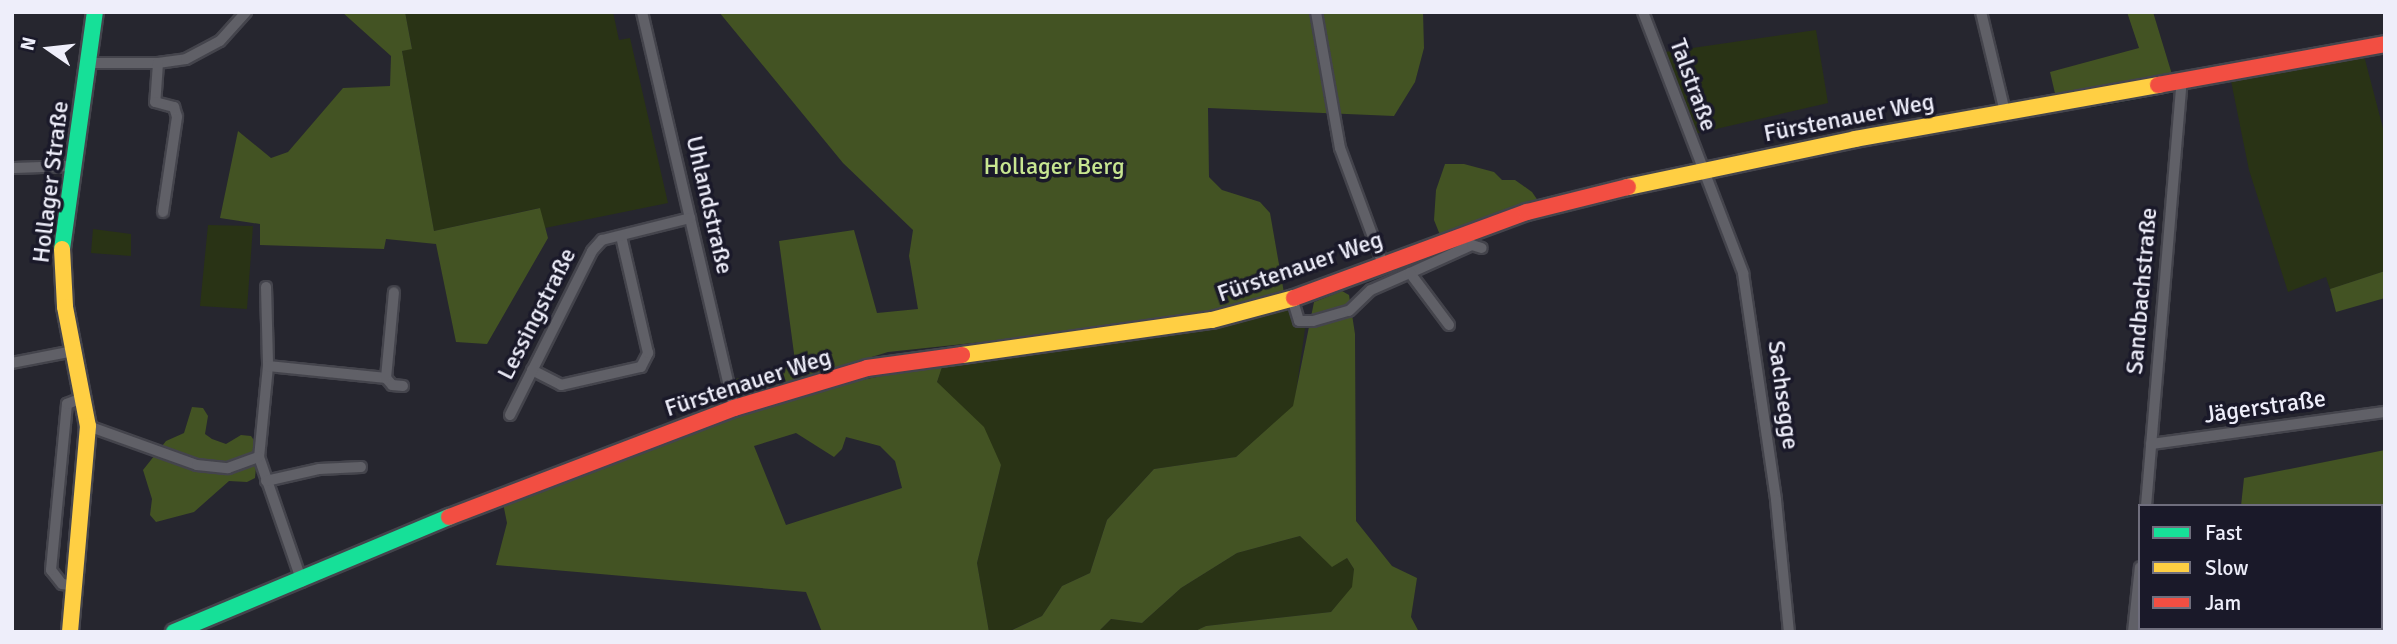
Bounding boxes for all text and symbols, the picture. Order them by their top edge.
north arrow [14,14,84,84]
text: N [15,35,42,53]
street label: Talstraße [1663,35,1723,135]
street label: Fürstenauer Weg [1761,87,1937,149]
street label: Hollager Straße [27,99,75,265]
street label: Uhlandstraße [679,133,739,277]
park label: Hollager Berg [983,153,1125,181]
street label: Sandbachstraße [2120,206,2164,376]
street label: Fürstenauer Weg [1213,225,1387,309]
street label: Lessingstraße [491,243,583,385]
street label: Sachsegge [1761,339,1805,451]
street label: Fürstenauer Weg [661,343,835,423]
street label: Jägerstraße [2202,384,2328,430]
legend [2138,504,2383,630]
text: Fast [2205,520,2242,546]
text: Slow [2205,555,2249,581]
text: Jam [2205,590,2241,616]

